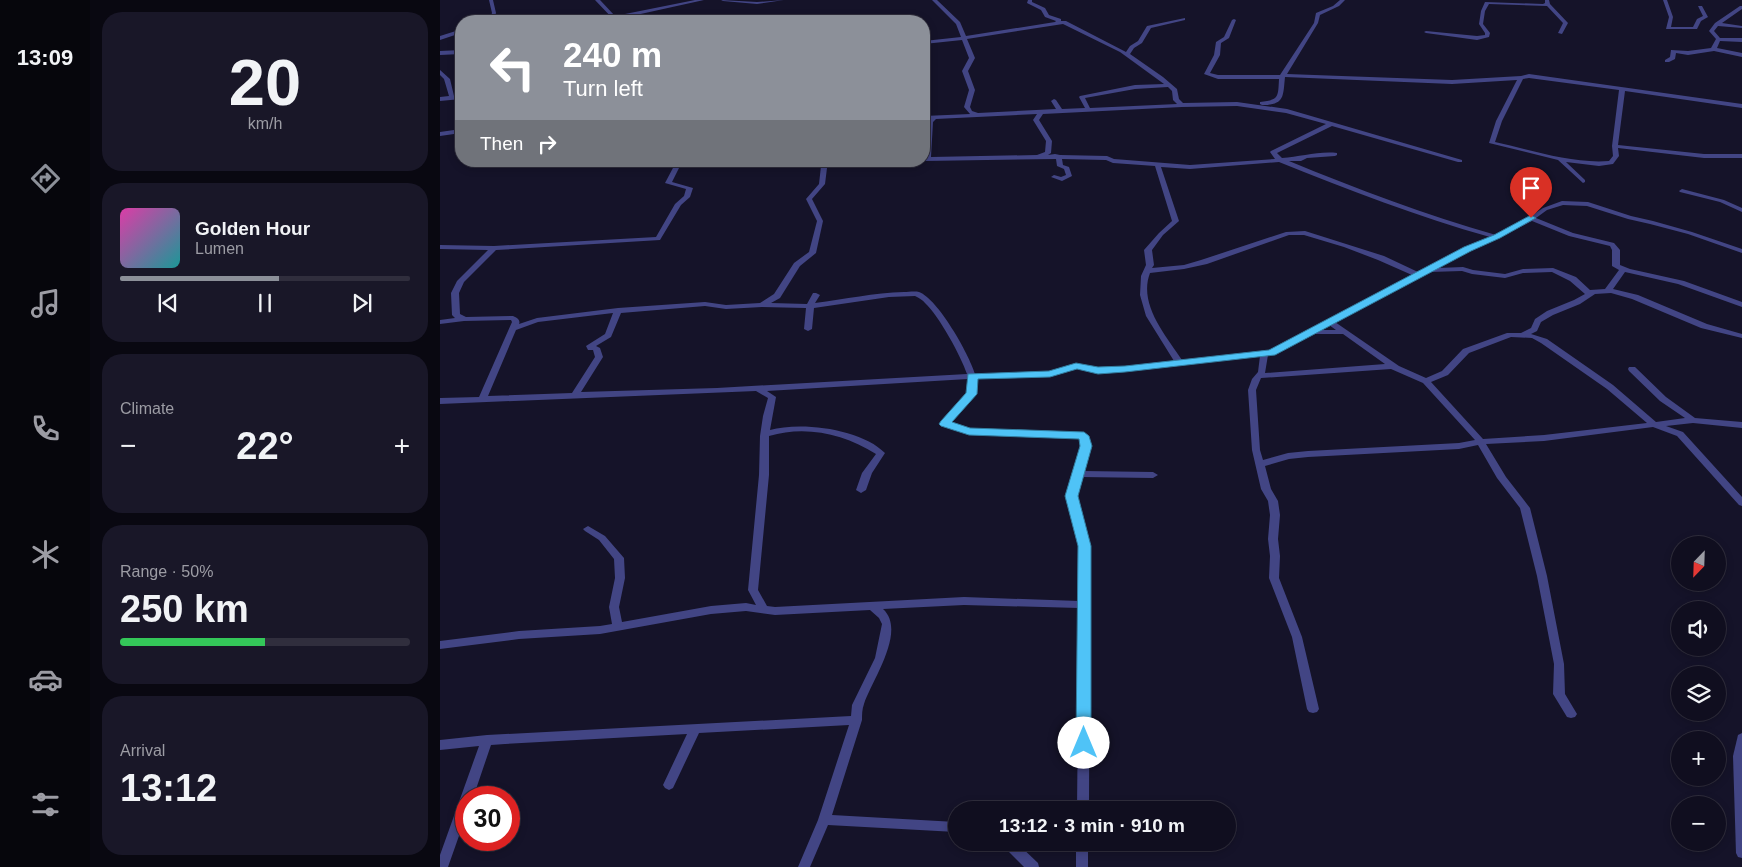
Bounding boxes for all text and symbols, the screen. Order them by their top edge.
icon: left [480,35,545,100]
text: 240 m [563,35,662,74]
text: 13:09 [17,45,73,70]
text: 20 [229,46,301,119]
text: Turn left [563,76,643,101]
text: km/h [248,115,282,132]
icon: right [533,130,561,158]
text: Then [480,133,523,154]
icon: directions [28,161,63,196]
pin [1510,167,1552,218]
icon: arrive [1517,174,1545,202]
text: Golden Hour [195,218,310,239]
text: Lumen [195,240,244,257]
icon: music [28,286,63,321]
icon: previous [154,289,182,317]
icon: pause [251,289,279,317]
icon: next [348,289,376,317]
text: Climate [120,400,174,417]
icon: phone [28,411,63,446]
text: 22° [236,425,294,467]
text: − [120,430,136,461]
text: + [394,430,410,461]
north arrow [1671,536,1726,591]
map controls [1671,536,1726,851]
icon: climate [28,537,63,572]
text: Range · 50% [120,563,213,580]
text: 250 km [120,588,249,630]
button: sound [1671,601,1726,656]
icon: car [28,662,63,697]
button: layers [1671,666,1726,721]
position arrow [1057,716,1109,768]
button: + [1671,731,1726,786]
text: Arrival [120,742,165,759]
text: 13:12 [120,767,217,809]
speed limit sign: 30 [455,786,520,851]
icon: filters [28,787,63,822]
button: − [1671,796,1726,851]
text: 13:12 · 3 min · 910 m [999,815,1185,836]

